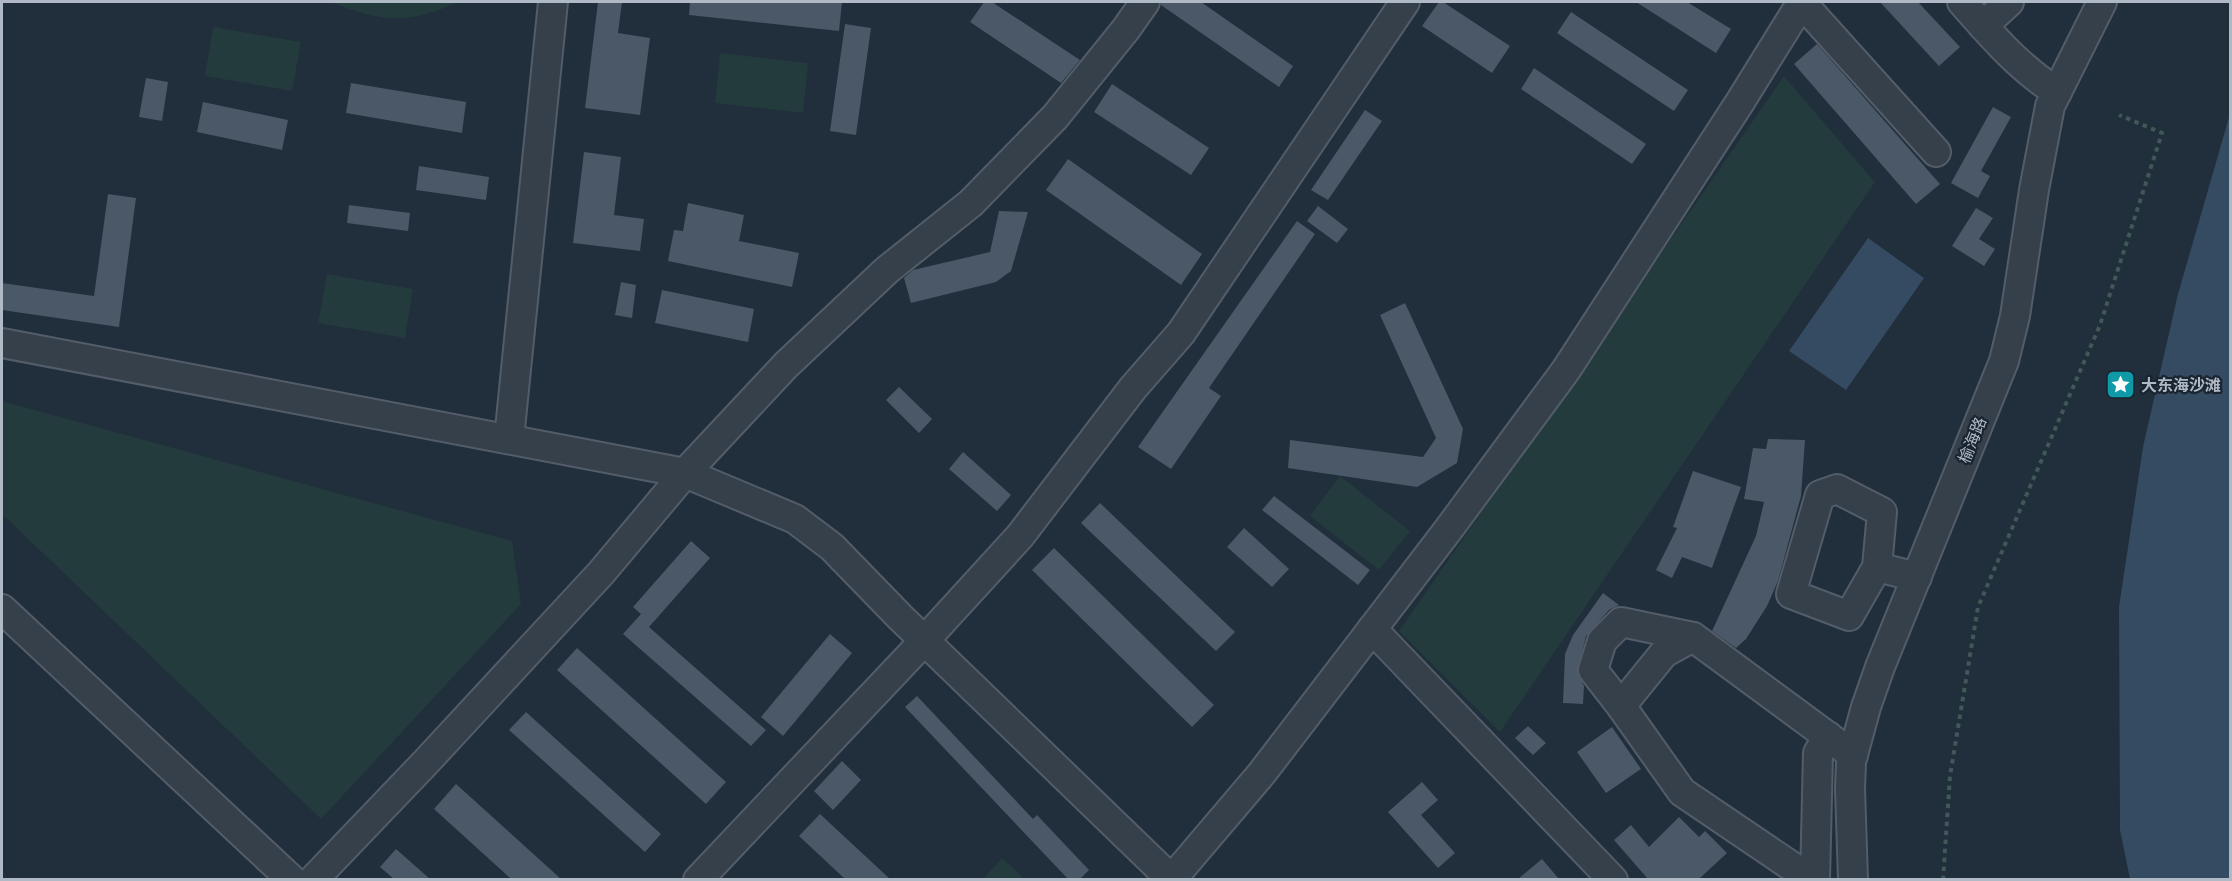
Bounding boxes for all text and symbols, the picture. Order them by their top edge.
place icon: 大东海沙滩 [2104,369,2136,401]
place label: 大东海沙滩 [2141,374,2221,396]
street label: 榆海路 [1953,414,1991,466]

